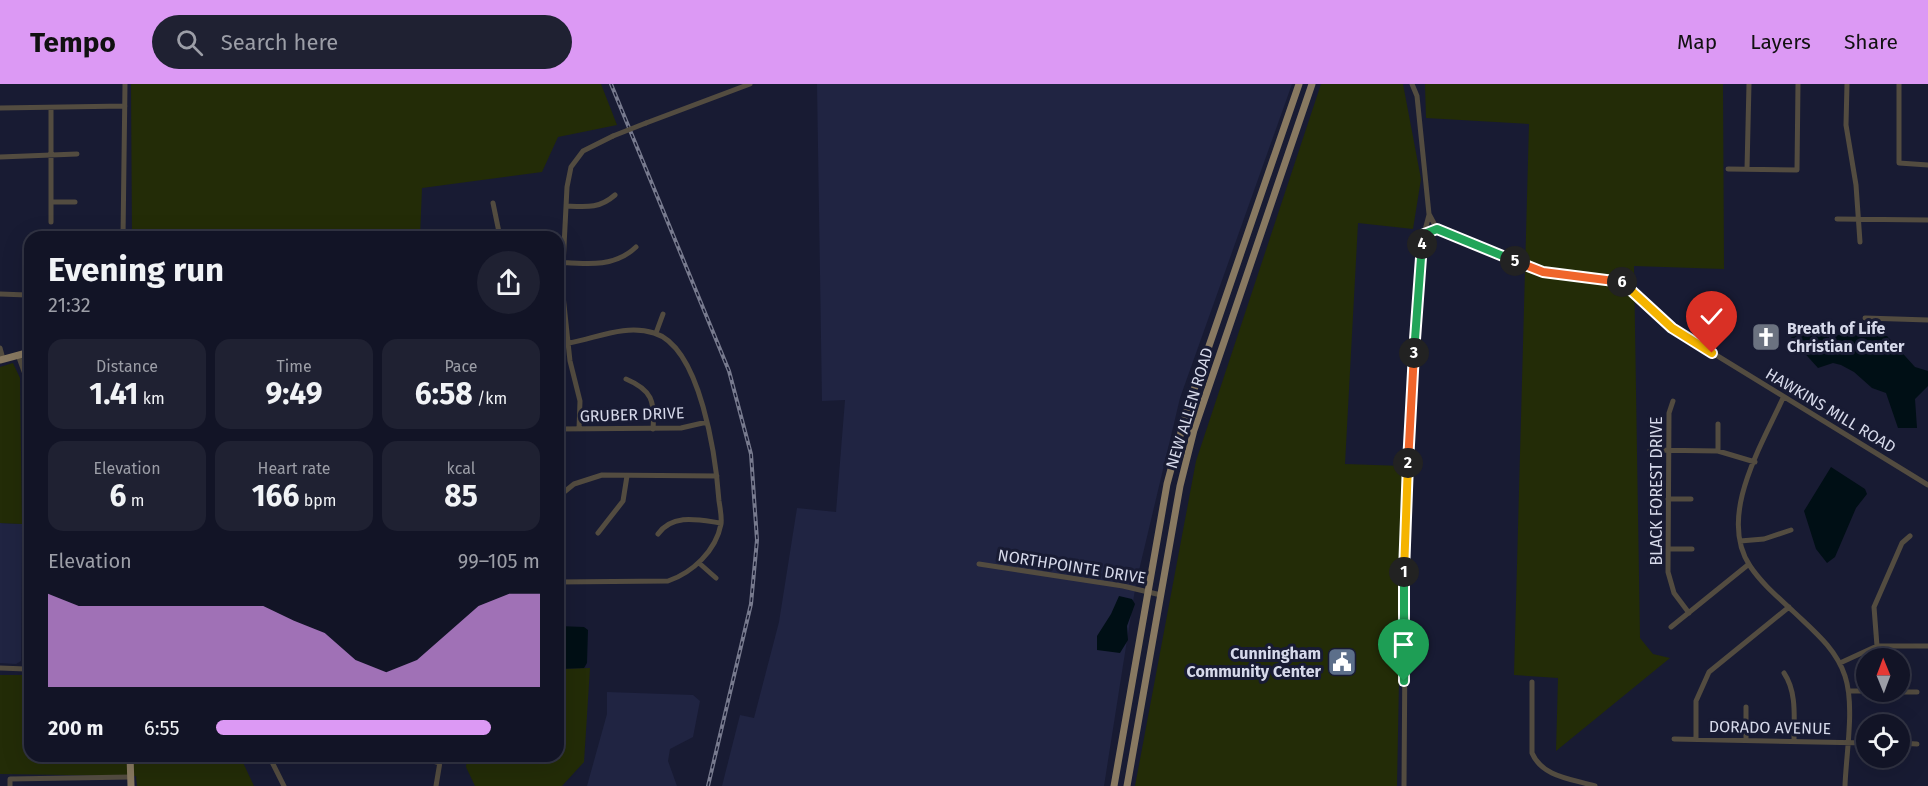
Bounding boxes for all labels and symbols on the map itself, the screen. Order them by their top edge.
pin: 4 [1407,229,1437,259]
pin: 5 [1500,246,1530,276]
pin: 6 [1607,267,1637,297]
pin [1686,291,1737,353]
place label: Breath of Life Christian Center [1787,319,1905,356]
church icon: Breath of Life Christian Center [1750,321,1782,353]
pin: 3 [1399,338,1429,368]
street label: NEW ALLEN ROAD [1162,345,1217,471]
street label: HAWKINS MILL ROAD [1762,364,1899,457]
street label: GRUBER DRIVE [579,403,685,426]
street label: BLACK FOREST DRIVE [1647,416,1666,566]
pin: 2 [1393,448,1423,478]
street label: NORTHPOINTE DRIVE [996,545,1147,588]
pin: 1 [1389,557,1419,587]
pin [1378,619,1429,681]
place label: Cunningham Community Center [1187,644,1322,681]
public building icon: Cunningham Community Center [1326,646,1358,678]
north arrow [1856,648,1910,702]
street label: DORADO AVENUE [1709,717,1831,738]

